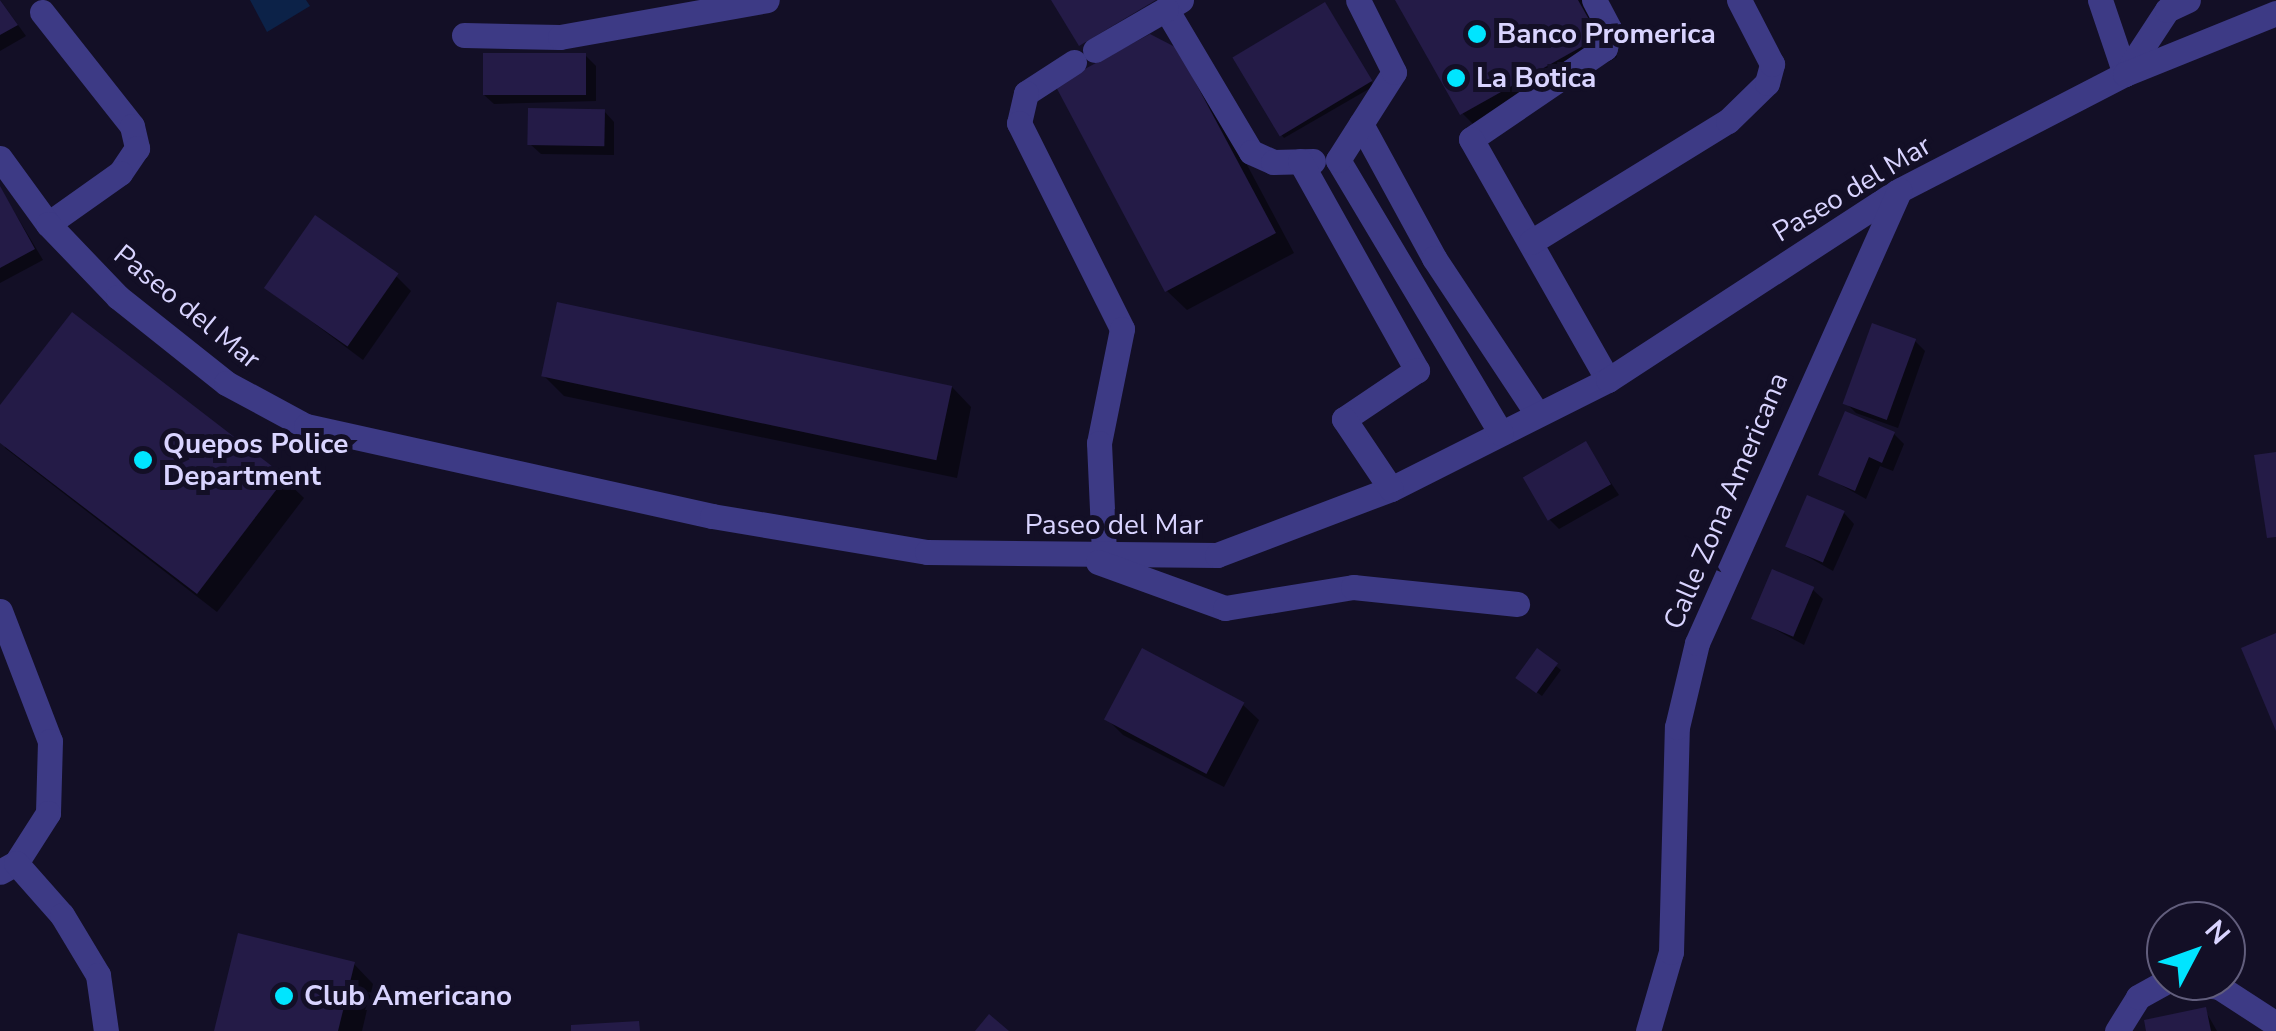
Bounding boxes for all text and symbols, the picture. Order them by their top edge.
place label: Banco Promerica [1497,17,1716,51]
marker: Banco Promerica [1466,23,1488,45]
place label: La Botica [1476,61,1596,95]
marker: La Botica [1445,67,1467,89]
street label: Paseo del Mar [1767,129,1937,249]
street label: Paseo del Mar [107,238,267,376]
street label: Calle Zona Americana [1657,368,1795,634]
place label: Quepos Police Department [163,427,348,493]
marker: Quepos Police Department [132,449,154,471]
street label: Paseo del Mar [1025,508,1203,542]
north arrow [2146,901,2246,1001]
text: N [2196,912,2238,953]
place label: Club Americano [304,979,512,1013]
marker: Club Americano [273,985,295,1007]

